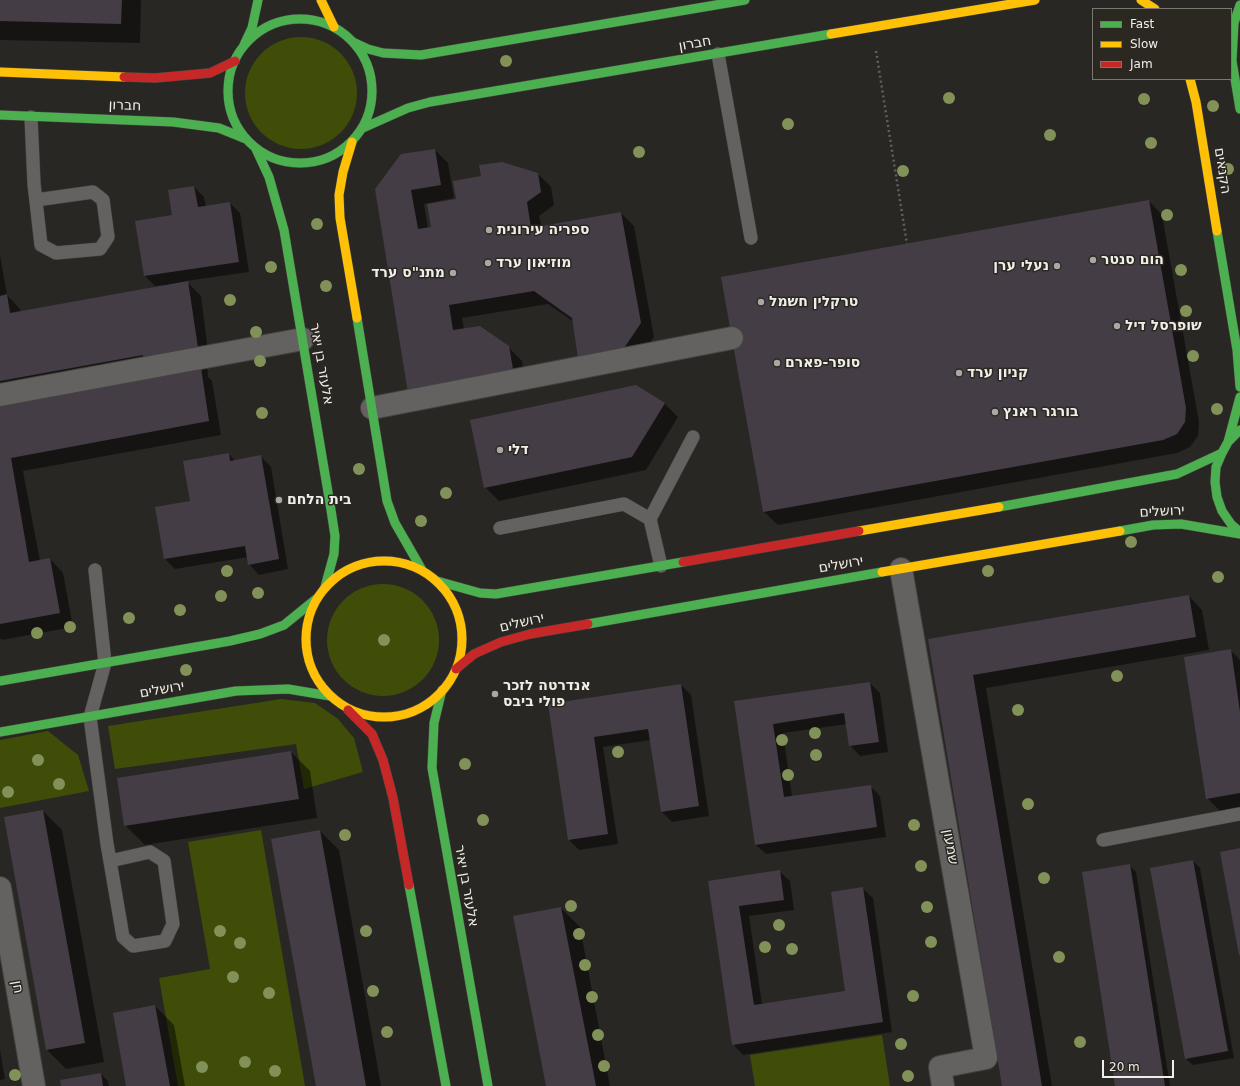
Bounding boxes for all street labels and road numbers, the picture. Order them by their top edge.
street label: חברון [677,33,713,55]
street label: חברון [108,97,142,115]
street label: הקנאים [1210,147,1234,195]
street label: אלעזר בן יאיר [306,322,336,406]
street label: ירושלים [1139,502,1185,522]
street label: ירושלים [817,553,865,577]
street label: ירושלים [498,610,546,636]
street label: ירושלים [138,678,186,702]
street label: שמעון [939,828,961,866]
street label: אלעזר בן יאיר [451,844,481,928]
street label: חן [8,979,26,995]

